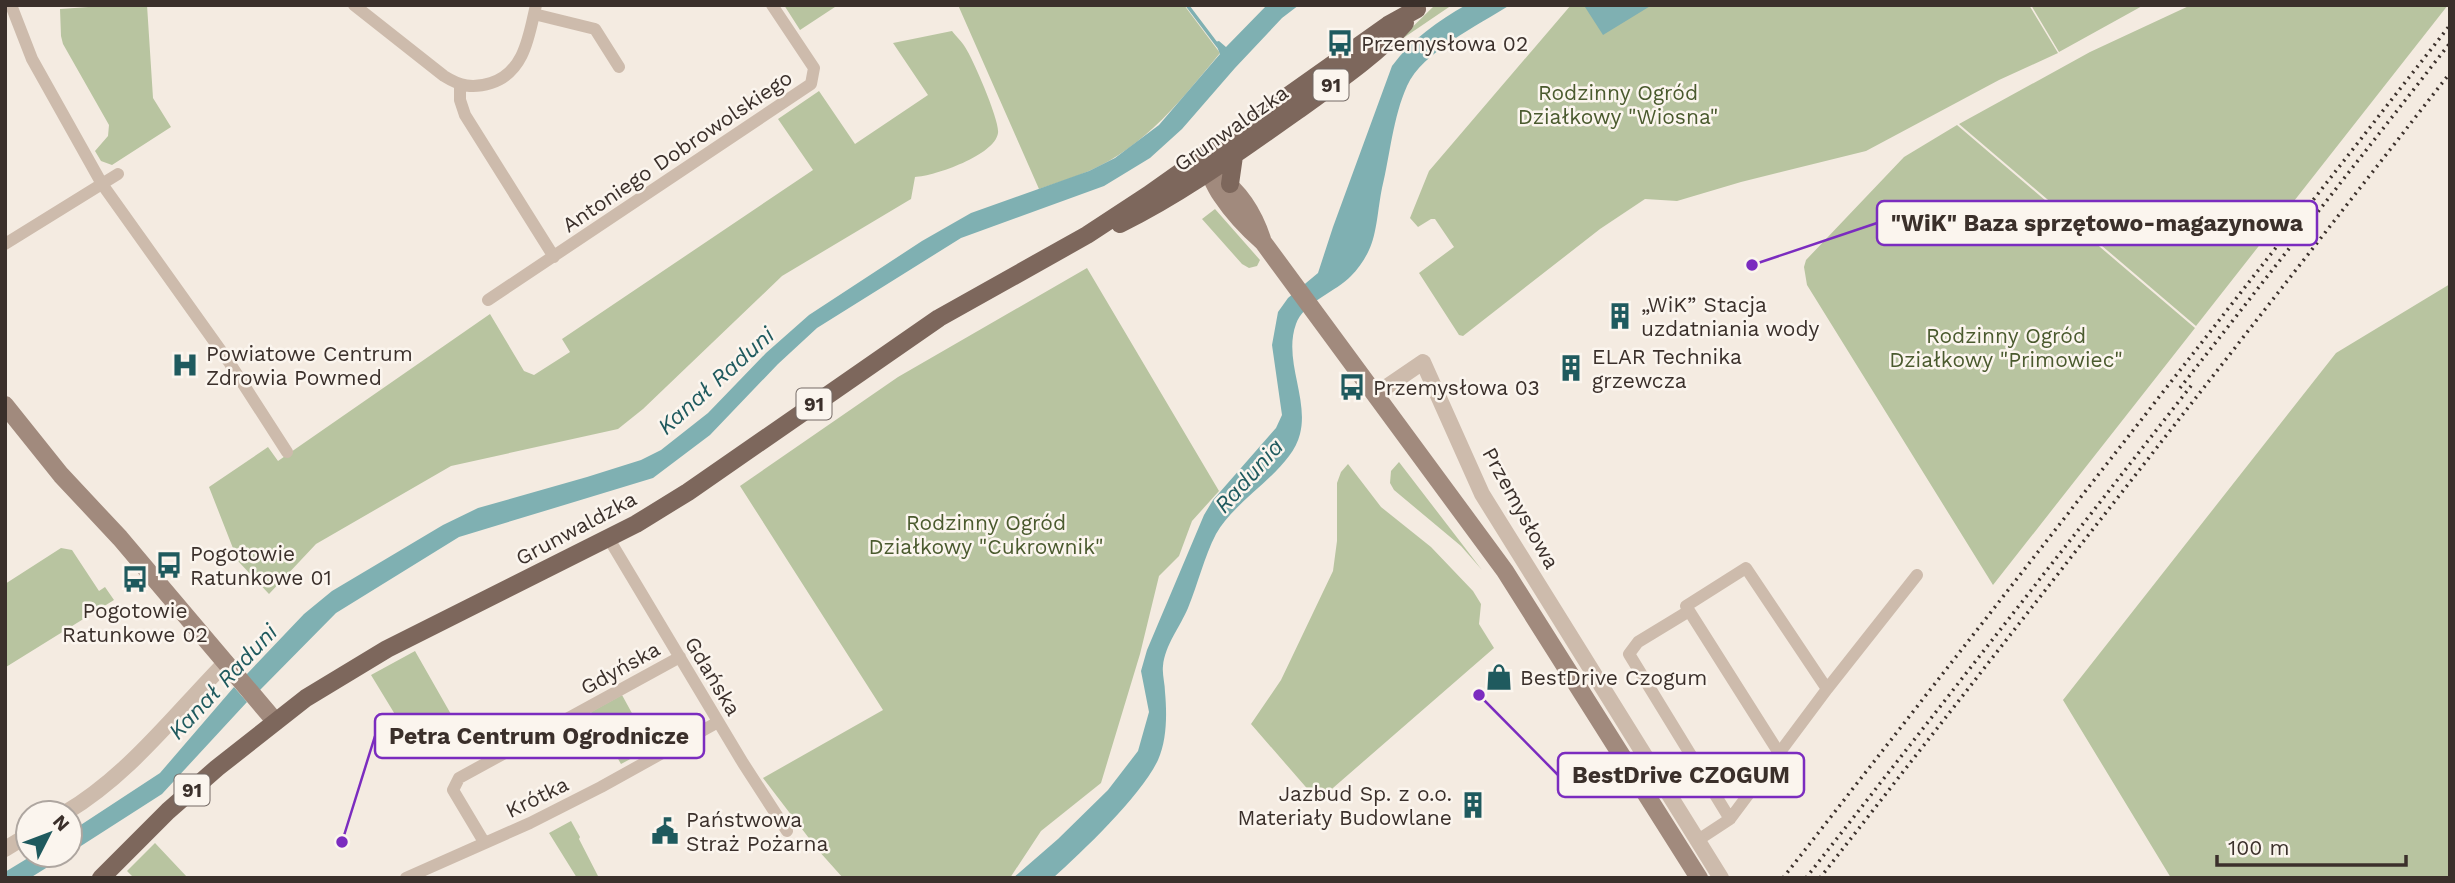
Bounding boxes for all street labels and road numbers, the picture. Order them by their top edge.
street label: Antoniego Dobrowolskiego [557,65,797,237]
road number: 91 [1314,69,1348,100]
street label: Grunwaldzka [1169,80,1293,176]
road number: 91 [796,388,832,420]
street label: Przemysłowa [1477,443,1565,573]
street label: Grunwaldzka [511,486,641,570]
street label: Gdańska [680,632,746,720]
street label: Gdyńska [576,636,664,700]
street label: Krótka [501,771,573,823]
road number: 91 [174,775,210,806]

